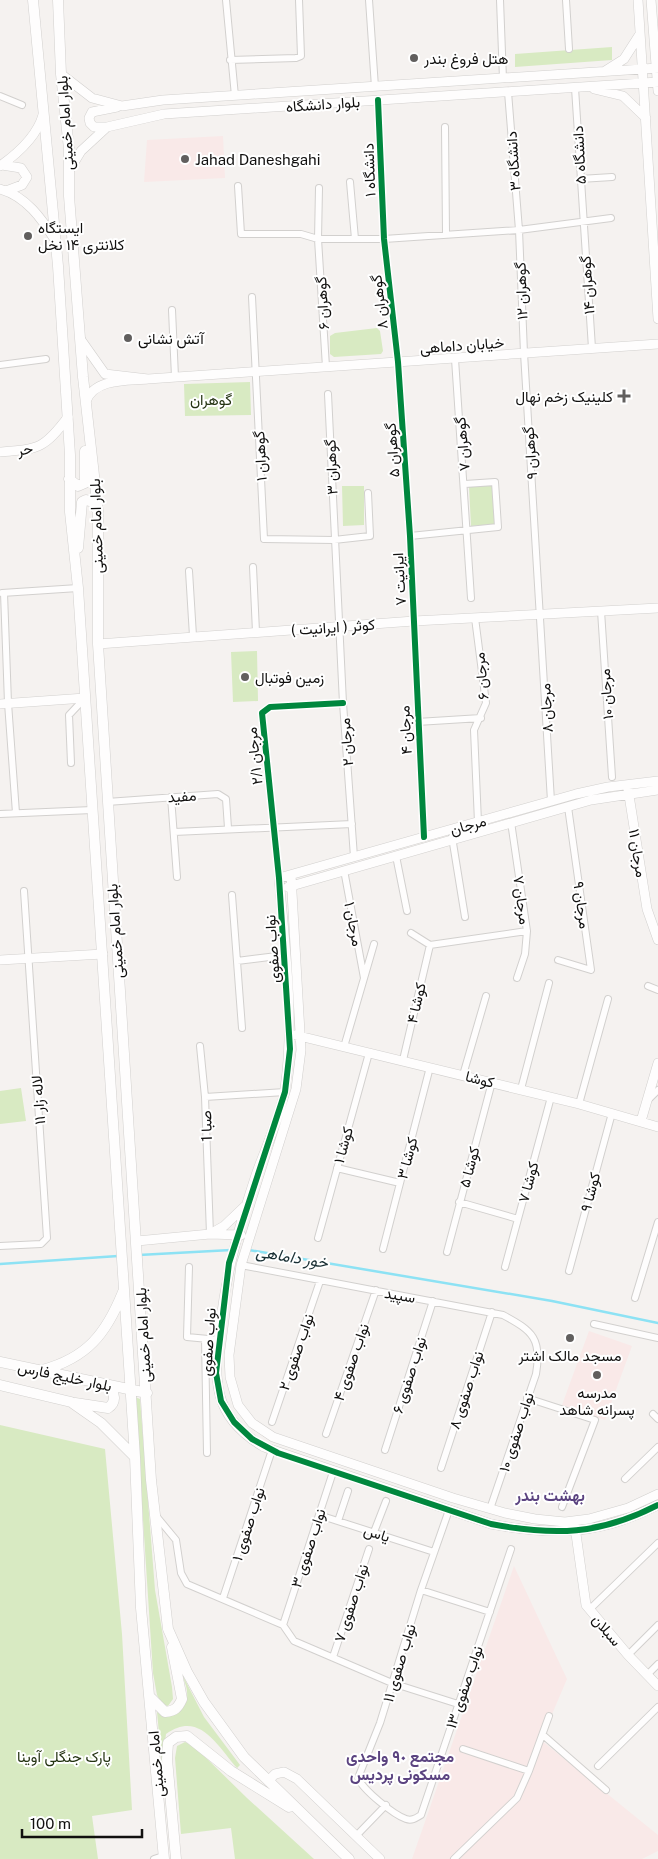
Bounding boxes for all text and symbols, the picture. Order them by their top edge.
place label: هتل فروغ بندر [423,50,508,70]
marker: هتل فروغ بندر [408,52,420,64]
street label: بلوار امام خمینی [53,75,79,171]
street label: بلوار دانشگاه [285,93,361,116]
street label: دانشگاه ۵ [569,125,589,185]
street label: دانشگاه ۳ [502,131,524,191]
street label: دانشگاه ۱ [360,143,378,197]
place label: Jahad Daneshgahi [195,151,320,168]
marker: Jahad Daneshgahi [179,153,191,165]
place label: ایستگاه کلانتری ۱۴ نخل [38,219,125,255]
marker: ایستگاه کلانتری ۱۴ نخل [22,230,34,242]
street label: گوهران ۱۴ [576,255,599,315]
street label: گوهران ۱۲ [511,261,532,320]
street label: گوهران ۸ [367,273,392,330]
street label: گوهران ۶ [312,276,333,330]
place label: آتش نشانی [138,330,205,349]
marker: آتش نشانی [122,332,134,344]
street label: خیابان داماهی [419,334,505,358]
place label: کلینیک زخم نهال [515,388,613,407]
marker: کلینیک زخم نهال [617,389,631,403]
park label: گوهران [190,391,232,409]
street label: گوهران ۷ [451,416,474,472]
street label: گوهران ۵ [382,422,403,478]
street label: گوهران ۹ [520,426,541,480]
street label: گوهران ۱ [250,430,271,481]
street label: حر [15,439,34,460]
street label: گوهران ۳ [322,439,341,495]
street label: بلوار امام خمینی [86,478,108,574]
street label: ایرانیت ۷ [389,552,410,606]
street label: کوثر ( ایرانیت ) [290,616,376,639]
street label: مرجان ۶ [470,651,493,701]
street label: مرجان ۱۰ [596,668,617,720]
place label: زمین فوتبال [255,669,324,688]
marker: زمین فوتبال [239,671,251,683]
street label: مرجان ۸ [536,683,557,733]
street label: مرجان ۴ [395,705,416,755]
street label: مرجان ۲ [336,717,357,767]
street label: مرجان ۲/۱ [243,726,266,786]
street label: مفید [167,787,197,806]
street label: مرجان [448,812,488,839]
street label: مرجان ۱۱ [625,827,650,879]
street label: مرجان ۷ [509,874,534,926]
street label: مرجان ۹ [569,880,594,930]
street label: بلوار امام خمینی [103,883,129,979]
street label: مرجان ۱ [340,900,367,948]
street label: نواب صفوی [261,914,285,984]
street label: کوشا ۴ [403,981,430,1025]
street label: کوشا [464,1067,496,1092]
street label: لاله زار ۱۱ [28,1075,49,1125]
street label: صبا 1 [197,1110,216,1142]
street label: کوشا ۱ [330,1125,357,1165]
street label: کوشا ۳ [393,1135,422,1181]
street label: کوشا ۵ [455,1144,484,1190]
street label: کوشا ۷ [514,1159,543,1205]
street label: کوشا ۹ [577,1170,604,1214]
water label: خور داماهی [254,1242,331,1273]
street label: سپید [383,1284,417,1308]
street label: بلوار امام خمینی [132,1287,156,1383]
street label: نواب صفوی [197,1307,221,1377]
street label: نواب صفوی ۲ [275,1311,319,1393]
street label: نواب صفوی ۴ [330,1321,374,1404]
marker: مسجد مالک اشتر [564,1332,576,1344]
street label: نواب صفوی ۶ [389,1335,431,1416]
place label: مسجد مالک اشتر [517,1347,622,1365]
street label: نواب صفوی ۸ [445,1349,488,1432]
street label: بلوار خلیج فارس [16,1358,114,1397]
marker: مدرسه پسرانه شاهد [591,1369,603,1381]
place label: مدرسه پسرانه شاهد [559,1384,635,1420]
street label: نواب صفوی ۱۰ [495,1390,539,1475]
street label: نواب صفوی ۱ [228,1485,270,1564]
district label: بهشت بندر [514,1486,585,1506]
street label: نواب صفوی ۳ [287,1506,331,1590]
street label: یاس [361,1521,392,1547]
street label: نواب صفوی ۷ [330,1562,373,1645]
street label: سبلان [588,1611,625,1650]
street label: نواب صفوی ۱۱ [379,1622,421,1705]
street label: نواب صفوی ۱۳ [442,1643,488,1731]
street label: امام خمینی [145,1730,169,1798]
district label: مجتمع ٩٠ واحدی مسکونی پردیس [346,1747,454,1786]
park label: پارک جنگلی آوینا [17,1748,111,1767]
scale bar [22,1806,142,1838]
text: 100 m [30,1815,71,1832]

